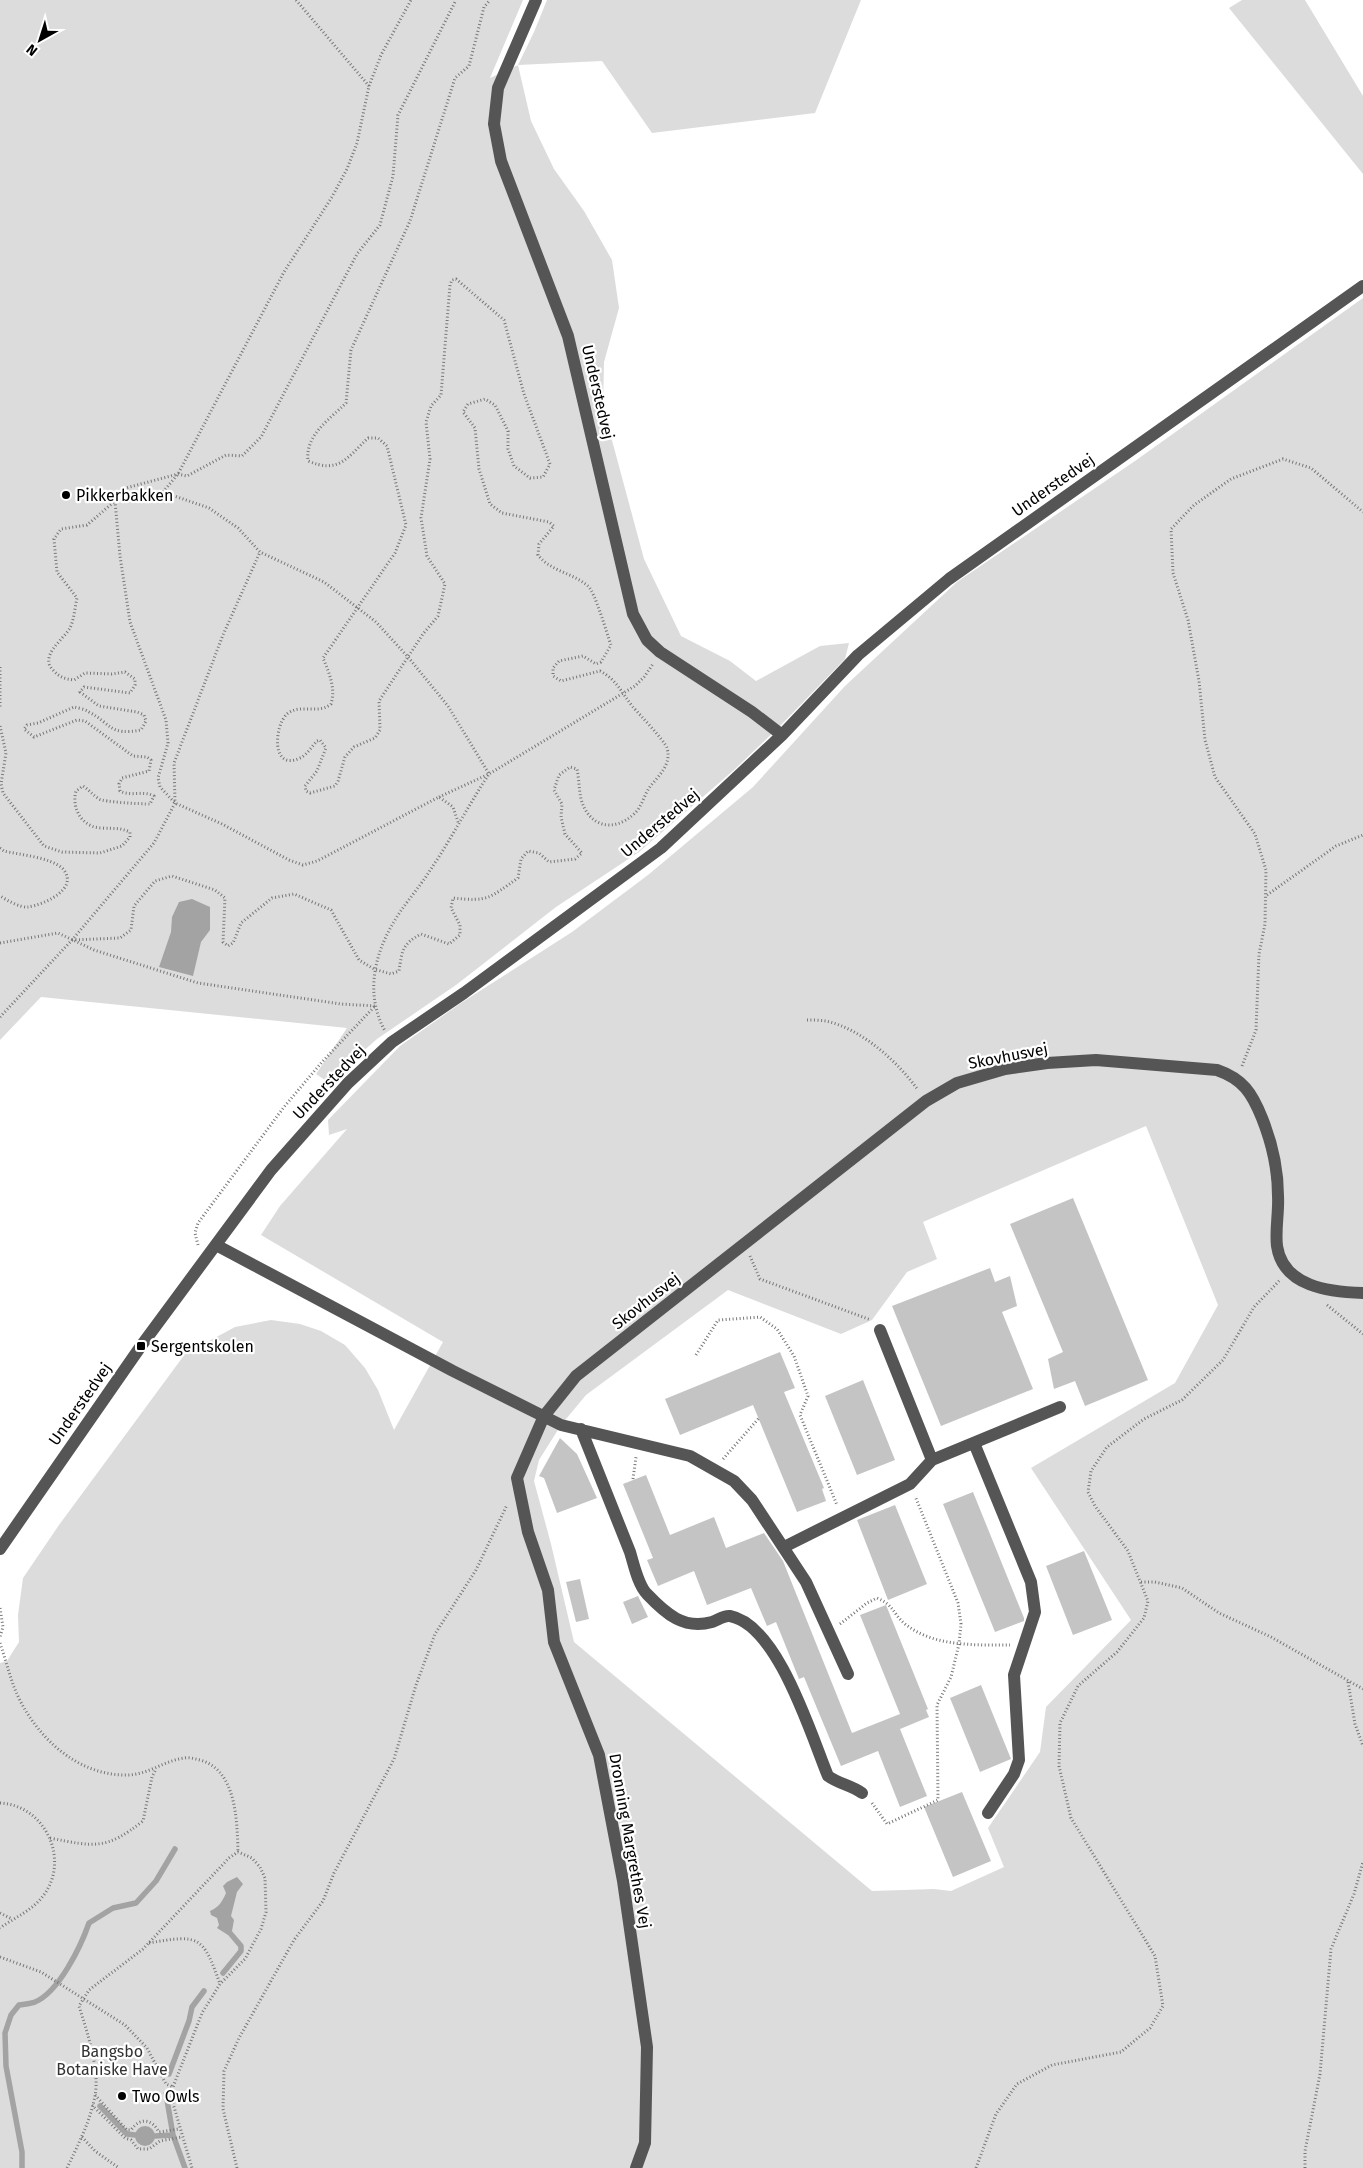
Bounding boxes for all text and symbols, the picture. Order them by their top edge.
north arrow [15,15,65,65]
text: N [23,40,41,59]
street label: Understedvej [578,343,618,441]
street label: Understedvej [1008,450,1098,520]
place label: Pikkerbakken [76,486,173,505]
marker: Pikkerbakken [60,489,72,501]
street label: Understedvej [617,785,703,861]
street label: Skovhusvej [967,1039,1049,1073]
street label: Understedvej [289,1041,369,1123]
street label: Skovhusvej [608,1269,684,1333]
place label: Sergentskolen [151,1337,254,1356]
marker: Sergentskolen [135,1340,147,1352]
street label: Understedvej [45,1359,115,1449]
street label: Dronning Margrethes Vej [605,1752,655,1930]
park label: Bangsbo Botaniske Have [56,2042,168,2079]
place label: Two Owls [132,2087,200,2106]
marker: Two Owls [116,2090,128,2102]

